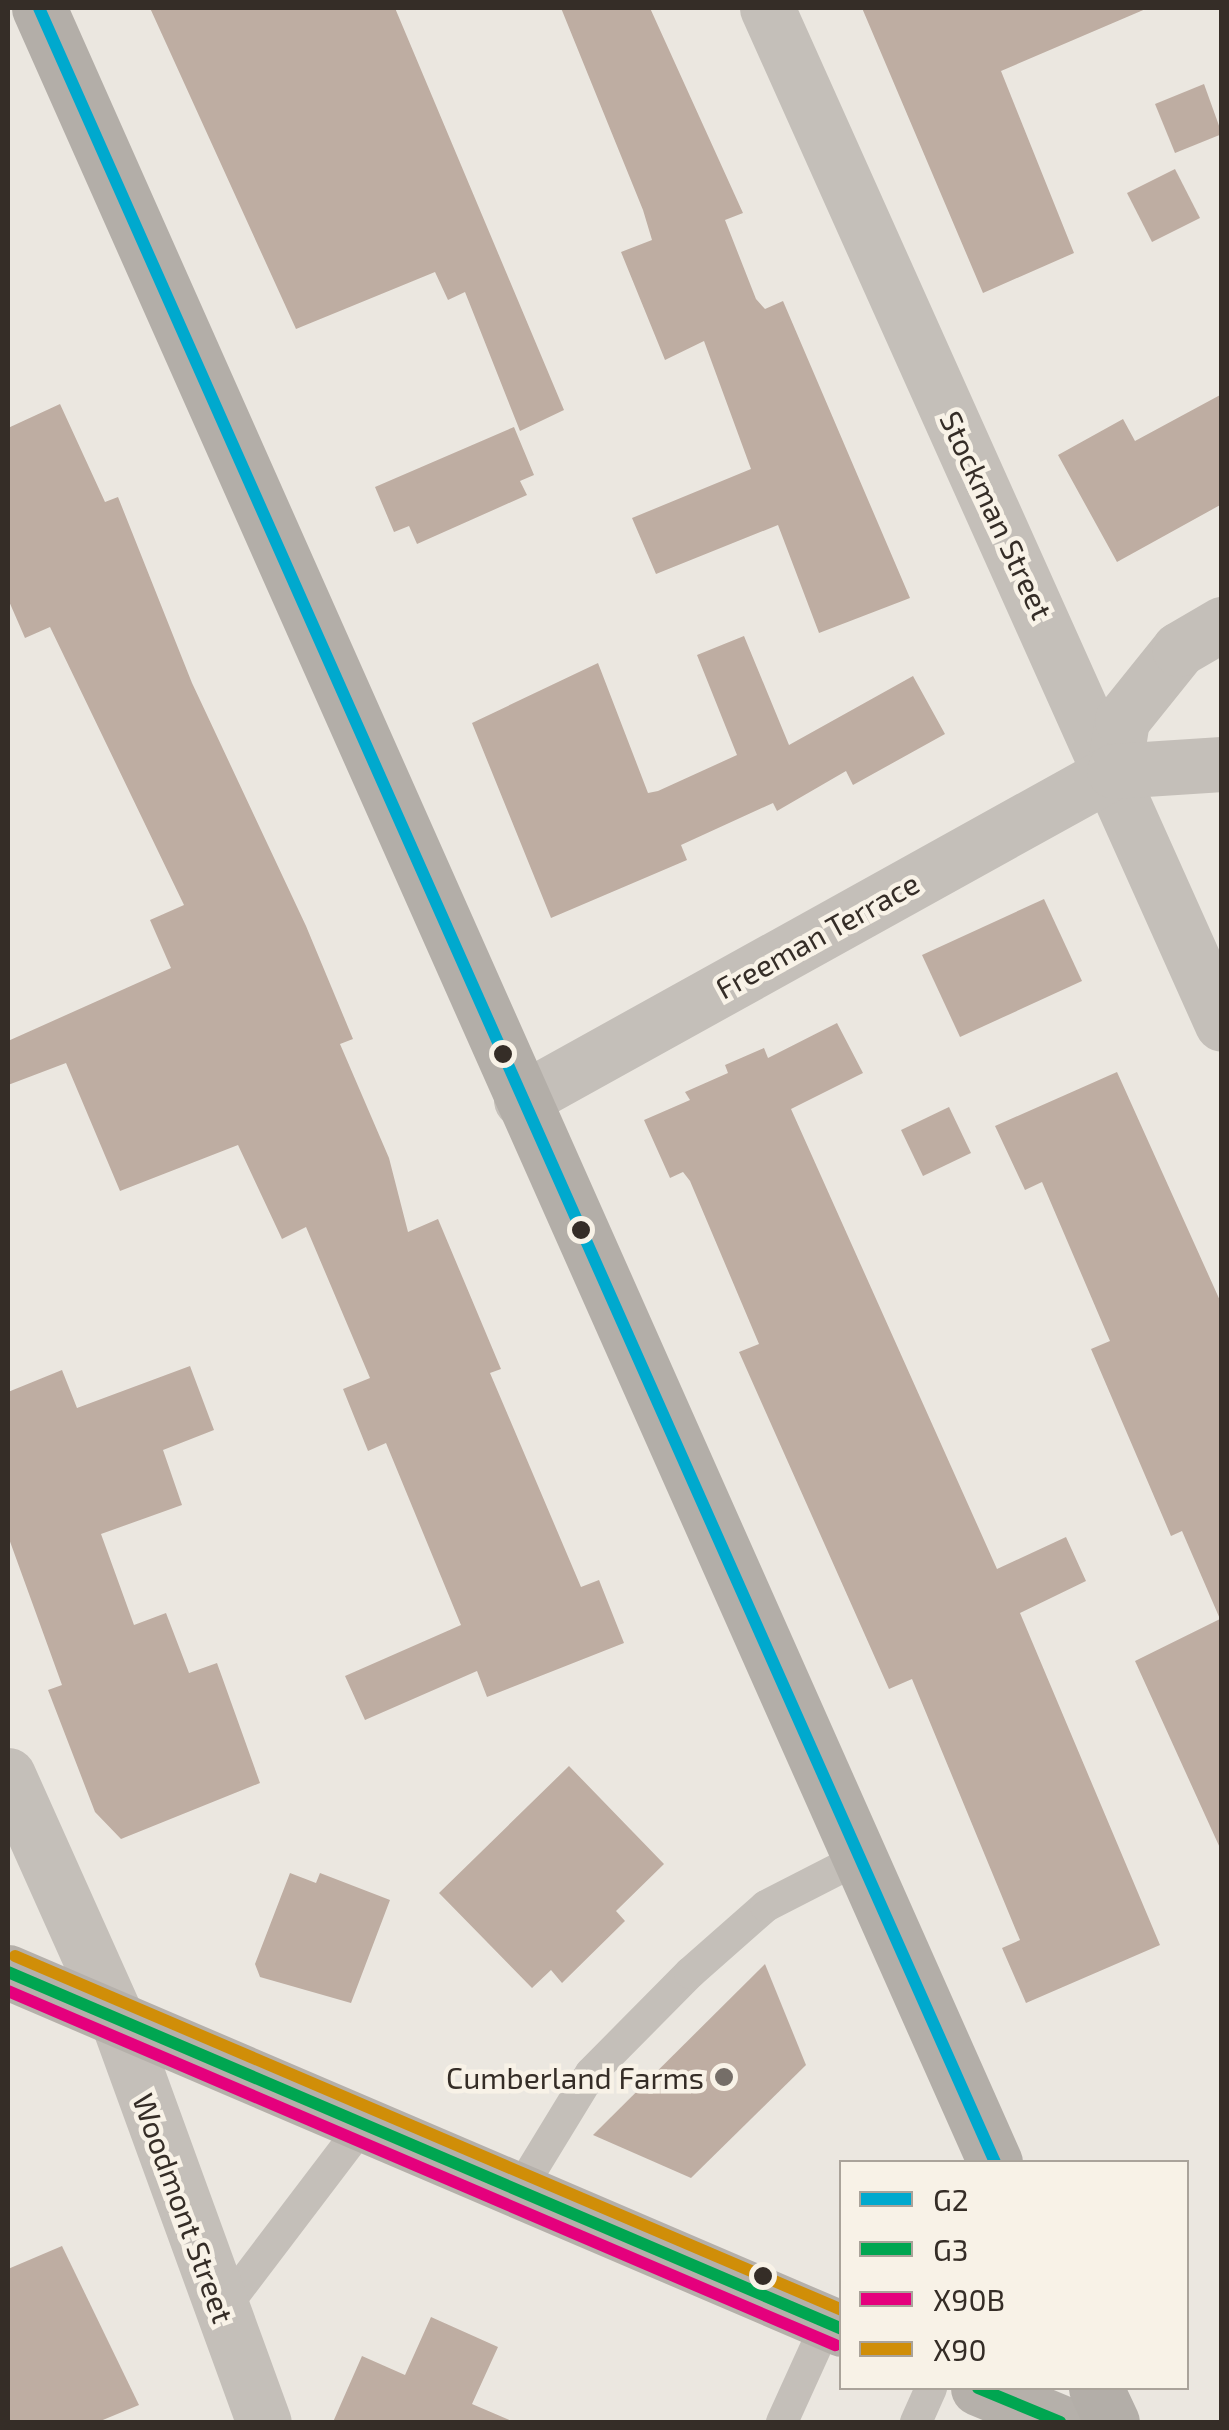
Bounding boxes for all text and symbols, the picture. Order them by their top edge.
street label: Stockman Street [933,405,1061,625]
street label: Freeman Terrace [709,864,925,1006]
unlabelled marker [493,1044,513,1064]
unlabelled marker [571,1220,591,1240]
place label: Cumberland Farms [446,2059,704,2095]
marker: Cumberland Farms [713,2066,735,2088]
street label: Woodmont Street [126,2088,242,2328]
legend [839,2160,1189,2390]
text: G2 [933,2181,969,2217]
text: G3 [933,2231,969,2267]
unlabelled marker [753,2266,773,2286]
text: X90B [933,2281,1005,2317]
text: X90 [933,2331,987,2367]

